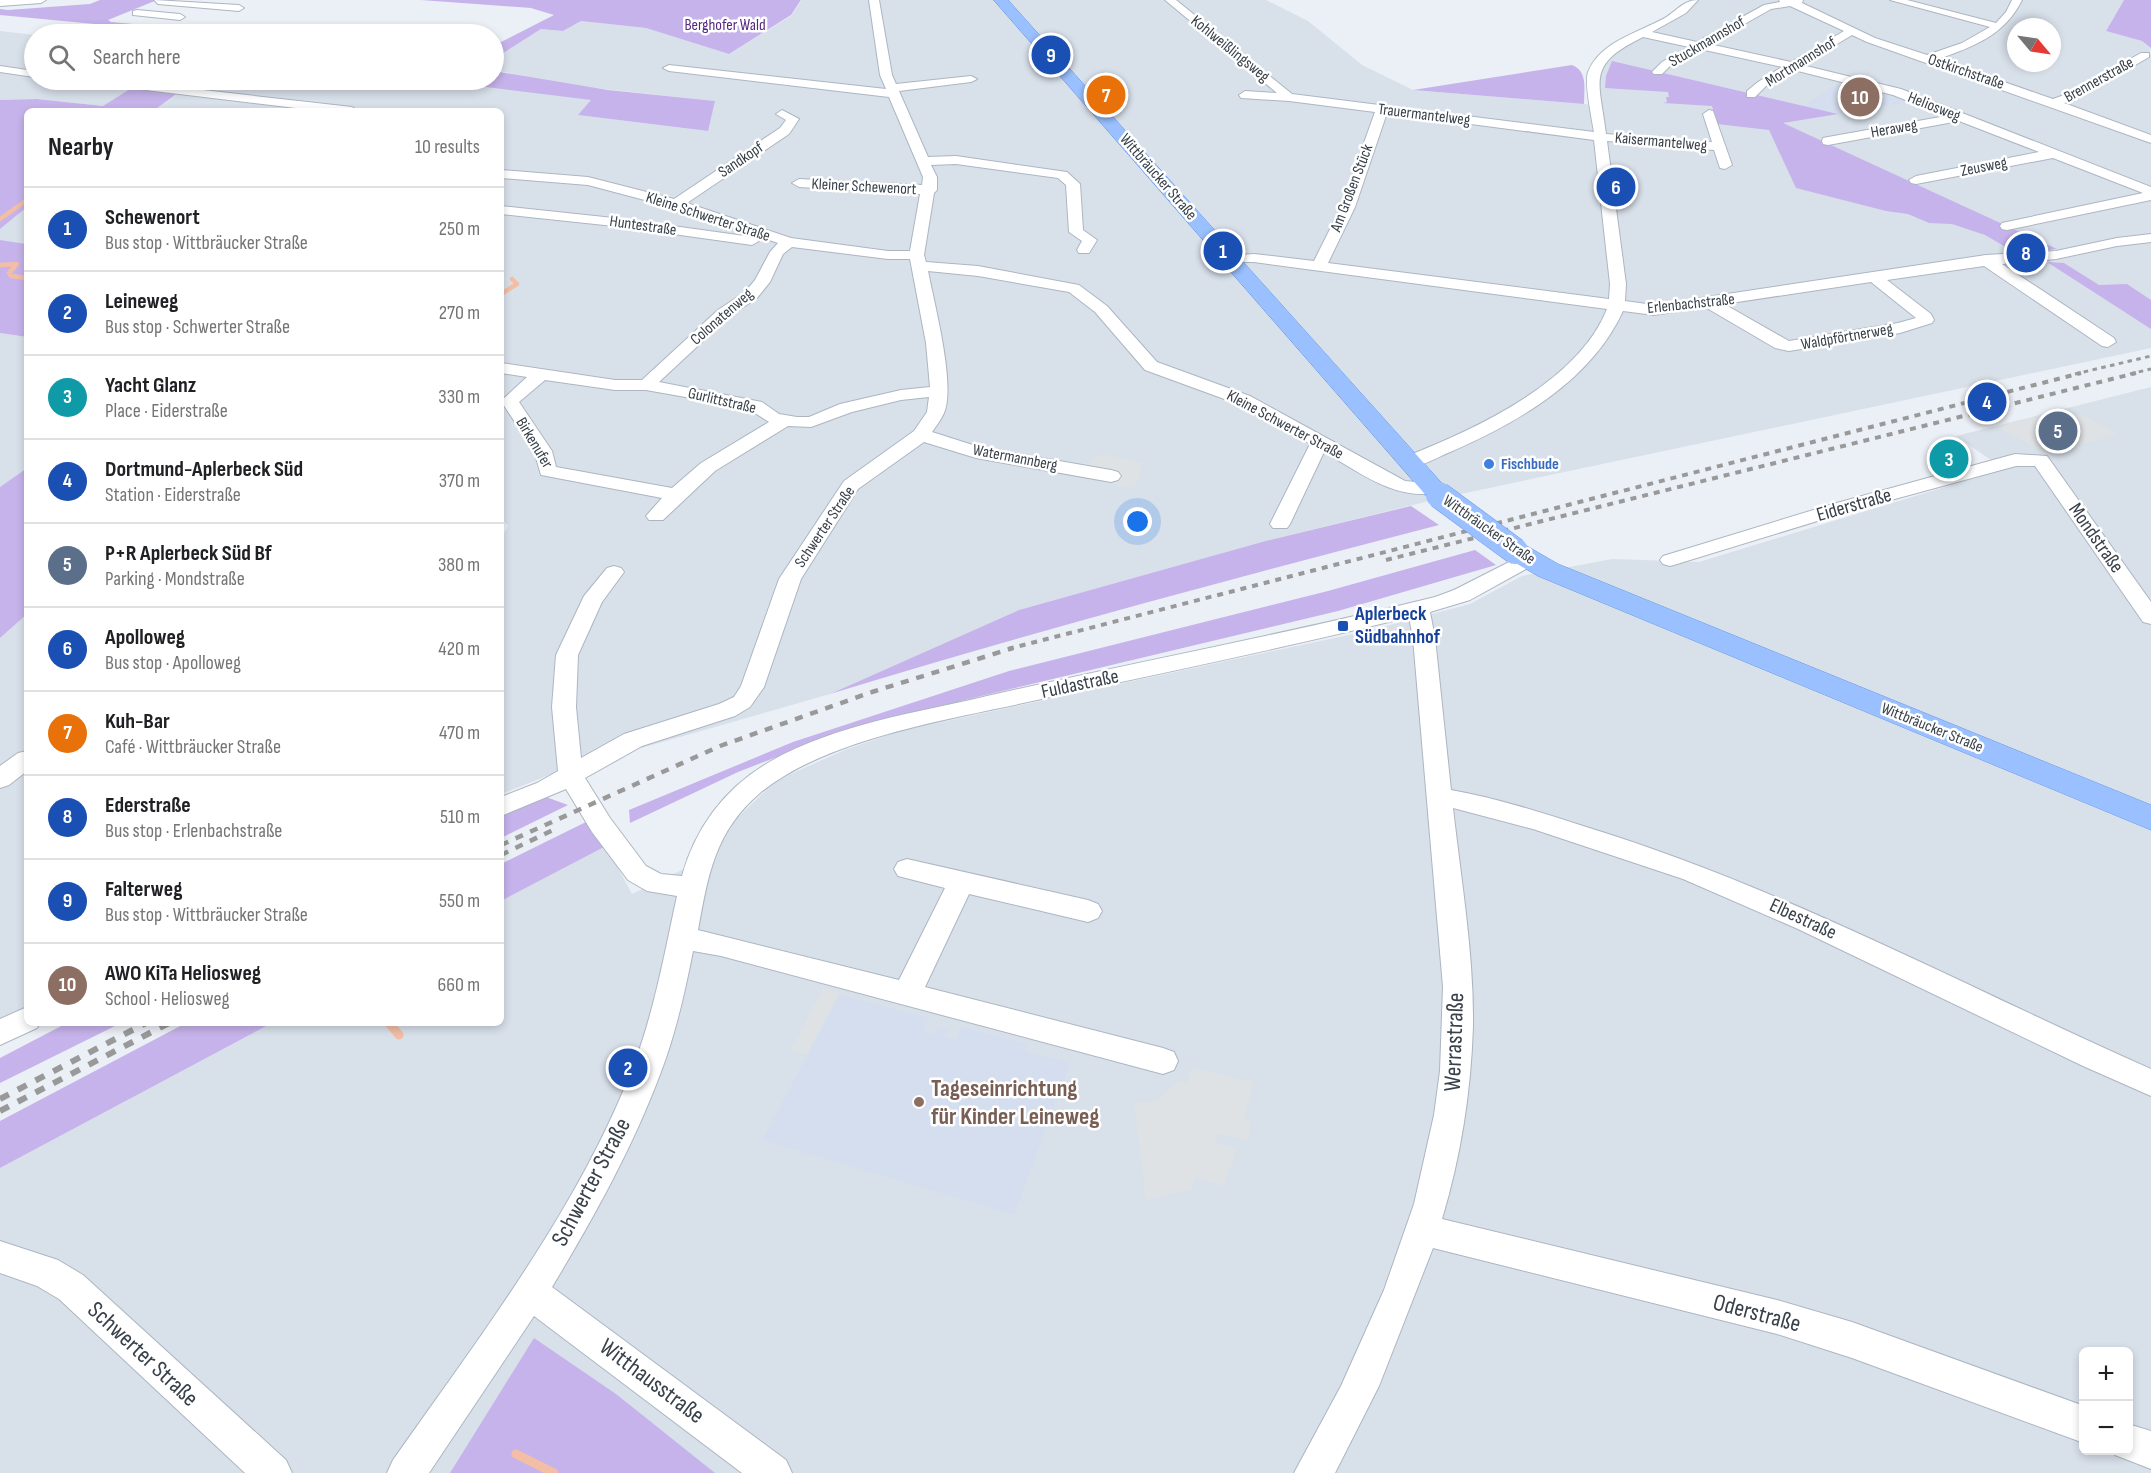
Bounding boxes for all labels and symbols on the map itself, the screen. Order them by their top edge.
street label: Kohlweißlingsweg [1187,12,1273,86]
street label: Stuckmannshof [1665,12,1749,71]
park label: Berghofer Wald [684,16,766,35]
north arrow [2007,18,2061,72]
pin: 9 [1032,32,1070,78]
street label: Mortmannshof [1762,33,1840,91]
street label: Ostkirchstraße [1925,50,2007,94]
street label: Brennerstraße [2061,53,2137,107]
pin: 7 [1086,72,1126,118]
pin: 10 [1840,74,1880,120]
street label: Heliosweg [1905,88,1963,126]
street label: Trauermantelweg [1377,100,1471,130]
street label: Heraweg [1869,116,1919,142]
street label: Kaisermantelweg [1614,129,1708,155]
street label: Wittbräucker Straße [1115,130,1201,224]
street label: Sandkopf [715,138,767,182]
street label: Am Großen Stück [1326,141,1377,235]
street label: Zeusweg [1959,153,2009,181]
pin: 6 [1596,164,1636,210]
street label: Kleiner Schewenort [811,175,917,199]
street label: Kleine Schwerter Straße [644,188,772,246]
street label: Huntestraße [608,212,678,240]
pin: 1 [1204,228,1242,274]
pin: 8 [2006,230,2046,276]
street label: Colonatenweg [687,285,757,349]
street label: Erlenbachstraße [1646,290,1736,318]
street label: Waldpförtnerweg [1800,320,1894,354]
pin: 4 [1968,380,2006,424]
street label: Gurlittstraße [686,384,758,418]
street label: Kleine Schwerter Straße [1223,386,1347,464]
pin: 5 [2038,408,2078,454]
street label: Birkenufer [511,414,557,472]
pin: 3 [1930,436,1968,482]
street label: Watermannberg [971,441,1059,475]
place label: Fischbude [1501,455,1559,474]
marker: Fischbude [1482,457,1496,471]
street label: Schwerter Straße [791,483,859,571]
street label: Eiderstraße [1814,483,1894,527]
street label: Wittbräucker Straße [1439,491,1539,569]
street label: Mondstraße [2063,498,2129,578]
your location [1123,507,1152,536]
place label: Aplerbeck Südbahnhof [1354,602,1441,649]
marker: Aplerbeck Südbahnhof [1336,619,1350,633]
street label: Fuldastraße [1039,664,1121,704]
street label: Wittbräucker Straße [1878,699,1986,757]
street label: Elbestraße [1766,893,1840,945]
street label: Werrastraße [1438,992,1470,1092]
pin: 2 [608,1046,648,1090]
place label: Tageseinrichtung für Kinder Leineweg [931,1074,1099,1131]
marker: Tageseinrichtung für Kinder Leineweg [912,1095,926,1109]
street label: Schwerter Straße [545,1113,637,1251]
street label: Oderstraße [1710,1287,1804,1339]
street label: Schwerter Straße [82,1295,204,1413]
street label: Witthausstraße [594,1332,710,1430]

